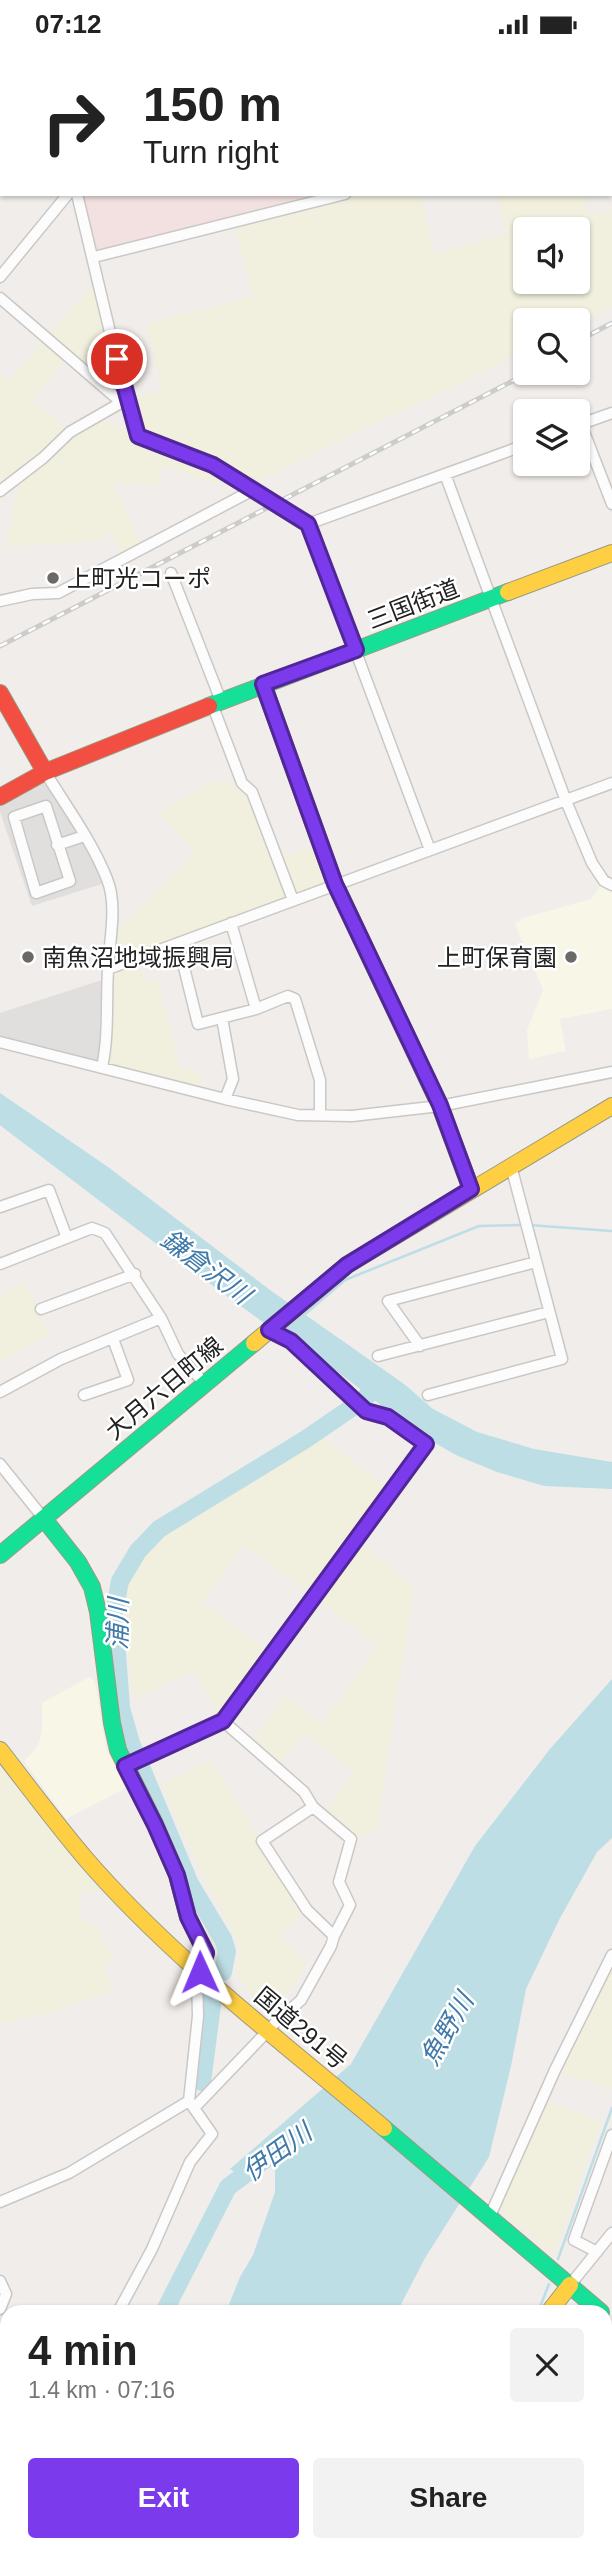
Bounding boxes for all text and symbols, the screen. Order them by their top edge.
text: 07:12 [35,9,102,39]
icon: right [28,77,119,168]
text: 150 m [143,77,282,131]
text: Turn right [143,134,279,170]
map controls [513,217,590,476]
button: sound [513,217,590,294]
button: search [513,308,590,385]
pin [87,329,147,389]
icon: arrive [98,340,136,378]
button: layers [513,399,590,476]
place label: 上町光コーポ [67,565,211,592]
marker: 上町光コーポ [45,570,61,586]
street label: 三国街道 [363,574,463,634]
place label: 南魚沼地域振興局 [42,944,234,971]
place label: 上町保育園 [437,944,557,971]
marker: 南魚沼地域振興局 [20,949,36,965]
marker: 上町保育園 [563,949,579,965]
water label: 鎌倉沢川 [155,1224,259,1312]
street label: 大月六日町線 [100,1331,228,1445]
water label: 浦川 [103,1595,134,1650]
position arrow [163,1935,237,2009]
street label: 国道291号 [249,1982,353,2074]
water label: 魚野川 [415,1985,481,2070]
water label: 伊田川 [237,2115,320,2187]
text: 4 min [28,2327,138,2374]
button: close [510,2328,584,2402]
text: 1.4 km · 07:16 [28,2377,175,2403]
button: Exit [28,2458,299,2538]
button: Share [313,2458,584,2538]

